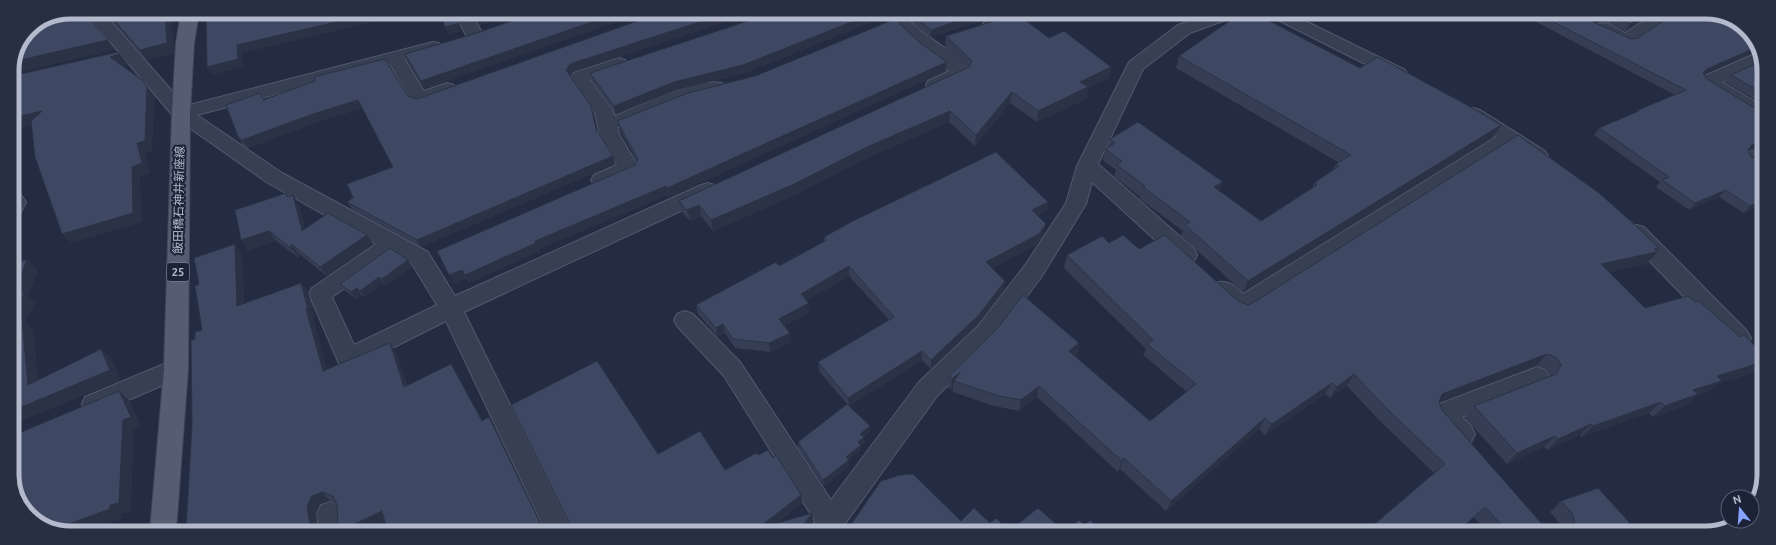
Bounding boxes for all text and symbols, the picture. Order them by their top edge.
street label: 飯田橋石神井新座線 [171,146,186,254]
road number: 25 [167,263,189,281]
north arrow [1720,489,1760,529]
text: N [1731,492,1743,506]

